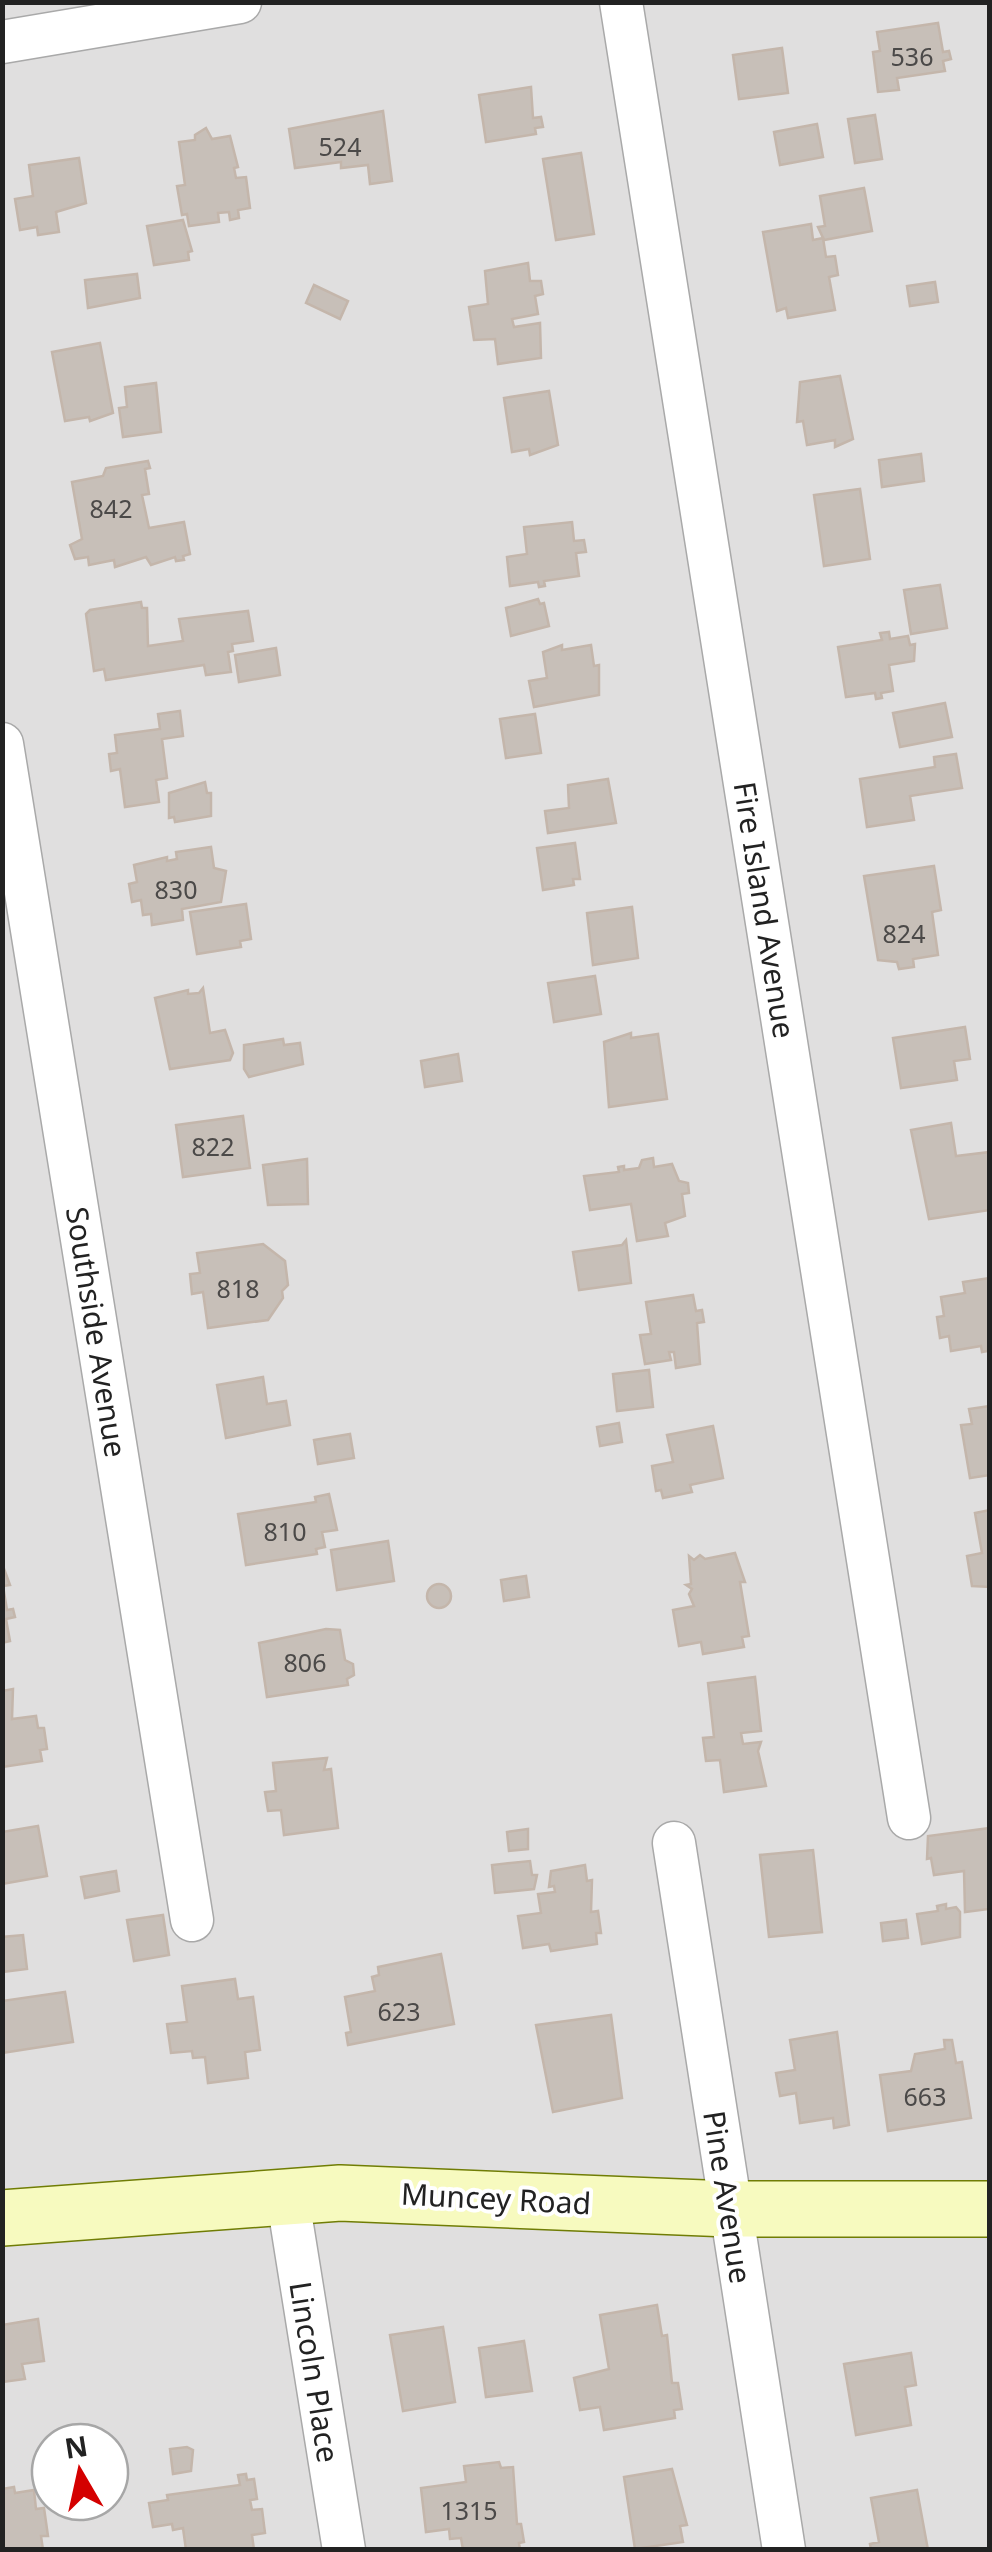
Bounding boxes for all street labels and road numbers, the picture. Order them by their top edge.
street label: Fire Island Avenue [724,779,806,1041]
street label: Southside Avenue [57,1204,137,1460]
street label: Pine Avenue [694,2108,762,2286]
street label: Muncey Road [400,2173,592,2223]
street label: Lincoln Place [280,2279,350,2465]

